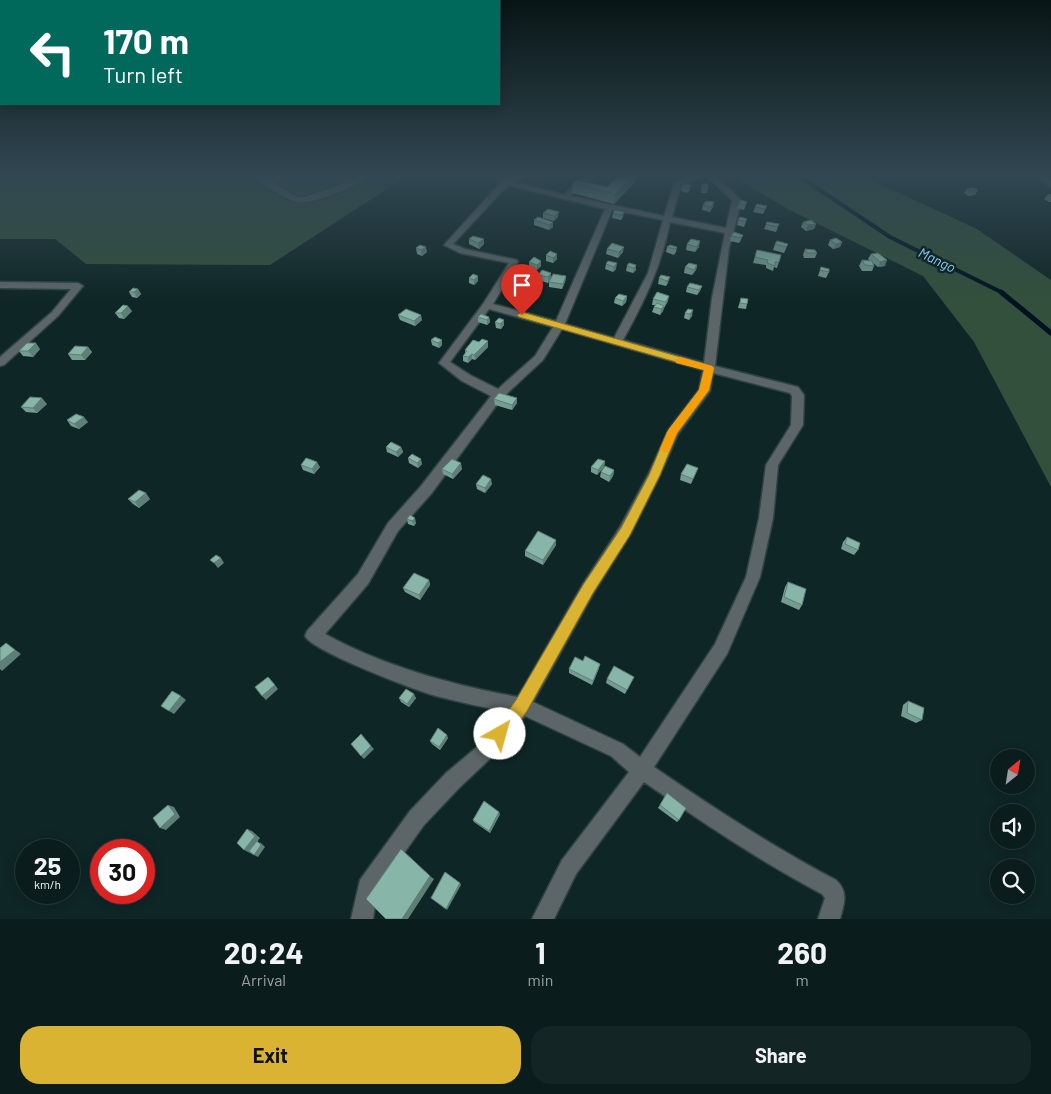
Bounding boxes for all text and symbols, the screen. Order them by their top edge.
text: 170 m [103,19,189,61]
icon: left [20,20,85,85]
text: Turn left [103,61,183,87]
water label: Mango [916,243,959,276]
pin [501,264,543,315]
icon: arrive [508,271,536,299]
position arrow [473,707,525,759]
north arrow [990,749,1035,794]
map controls [990,749,1035,904]
button: sound [990,804,1035,849]
speed limit sign: 30 [90,839,155,904]
text: 25 [34,850,61,880]
button: search [990,859,1035,904]
text: km/h [34,877,61,891]
text: 20:24 [224,934,304,970]
text: 1 [535,934,546,970]
text: 260 [777,934,827,970]
text: Arrival [241,970,286,989]
text: min [527,970,553,989]
text: m [796,970,809,989]
button: Exit [20,1026,521,1084]
button: Share [531,1026,1031,1084]

